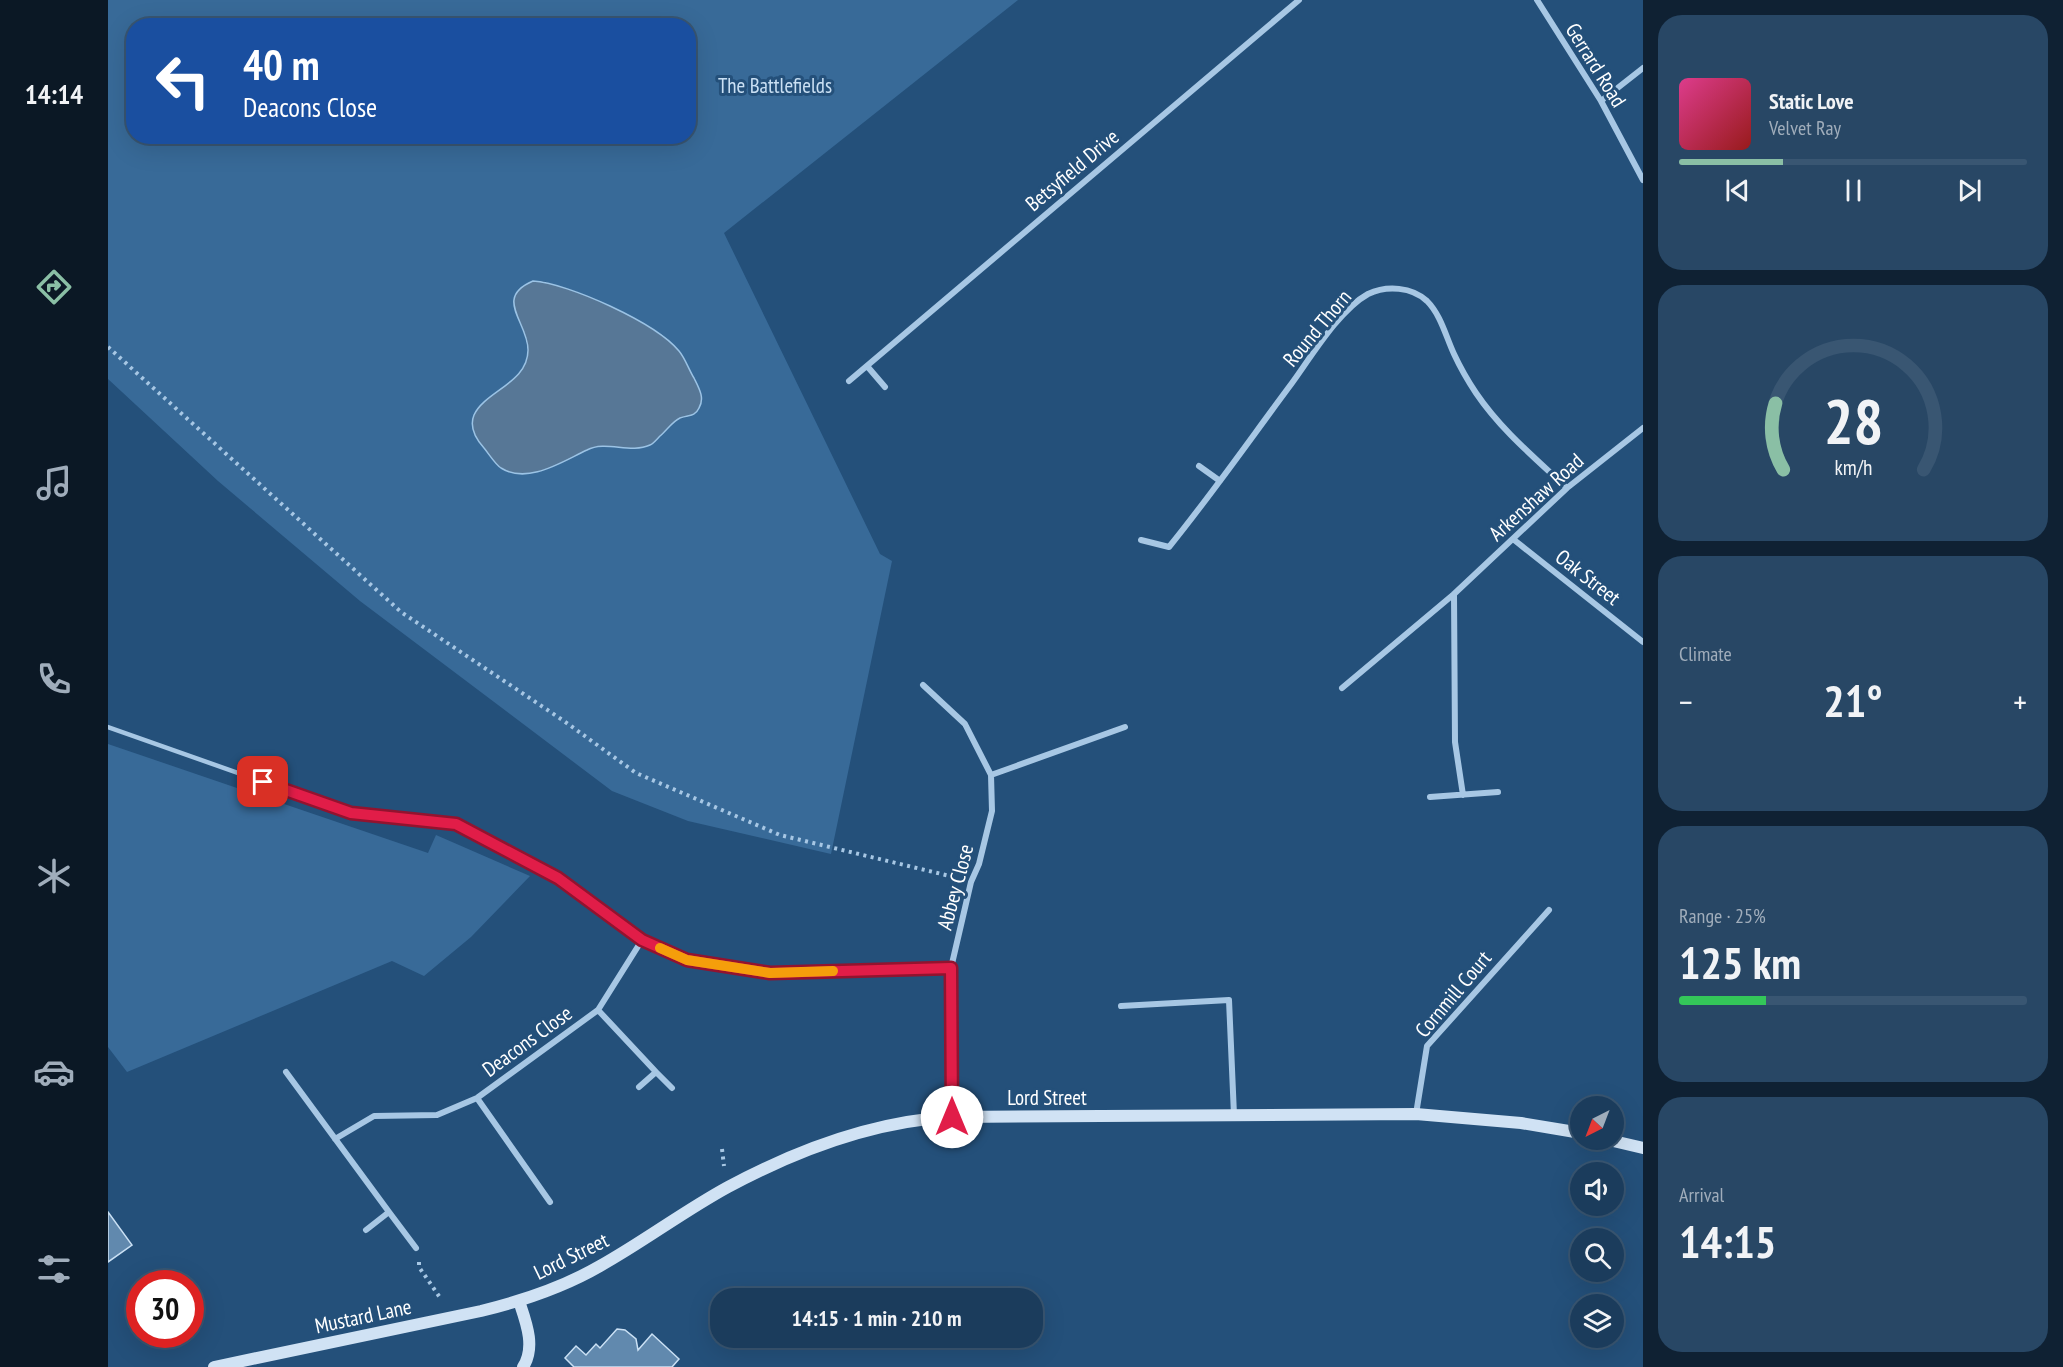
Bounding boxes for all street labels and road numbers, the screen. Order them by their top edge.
street label: Gerrard Road [1560,18,1632,112]
street label: Betsyfield Drive [1020,123,1124,217]
street label: Round Thorn [1277,284,1357,372]
street label: Arkenshaw Road [1483,447,1589,547]
street label: Oak Street [1550,543,1626,611]
street label: Abbey Close [931,841,979,933]
street label: Cornmill Court [1409,945,1497,1043]
street label: Deacons Close [477,999,577,1083]
street label: Lord Street [1007,1084,1087,1111]
street label: Lord Street [529,1226,613,1286]
street label: Mustard Lane [312,1293,414,1339]

